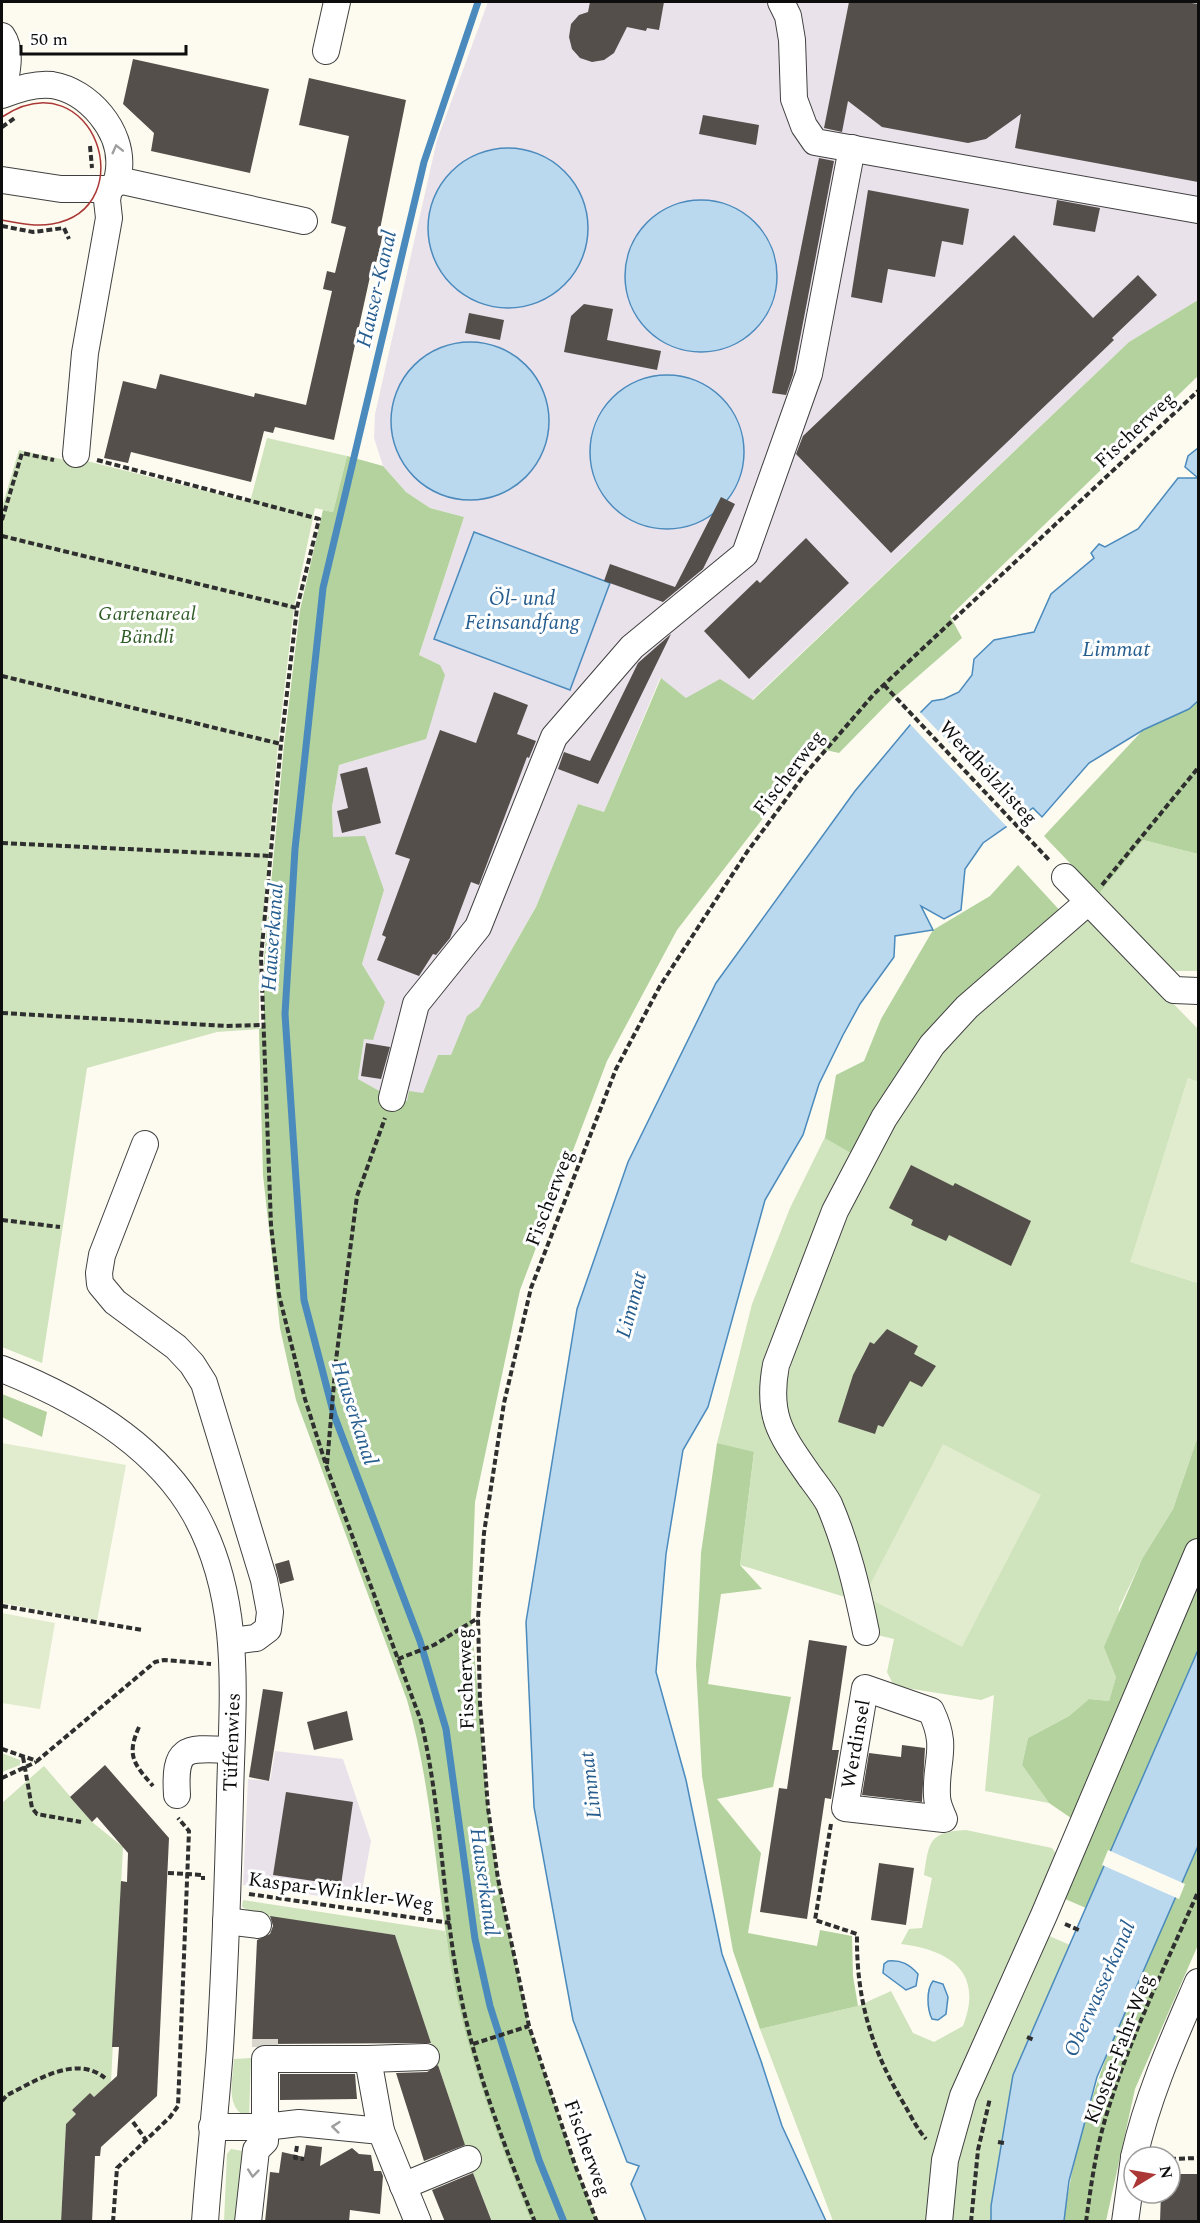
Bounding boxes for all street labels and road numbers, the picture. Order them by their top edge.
street label: Fischerweg [1088,384,1182,476]
street label: Werdhölzlisteg [931,714,1045,832]
street label: Fischerweg [746,724,832,822]
street label: Fischerweg [518,1145,582,1251]
street label: Fischerweg [449,1628,483,1730]
street label: Tüffenwies [215,1692,249,1792]
street label: Werdinsel [833,1697,879,1791]
street label: Kaspar-Winkler-Weg [246,1864,436,1920]
street label: Kloster-Fahr-Weg [1077,1969,1161,2129]
street label: Fischerweg [556,2095,618,2201]

